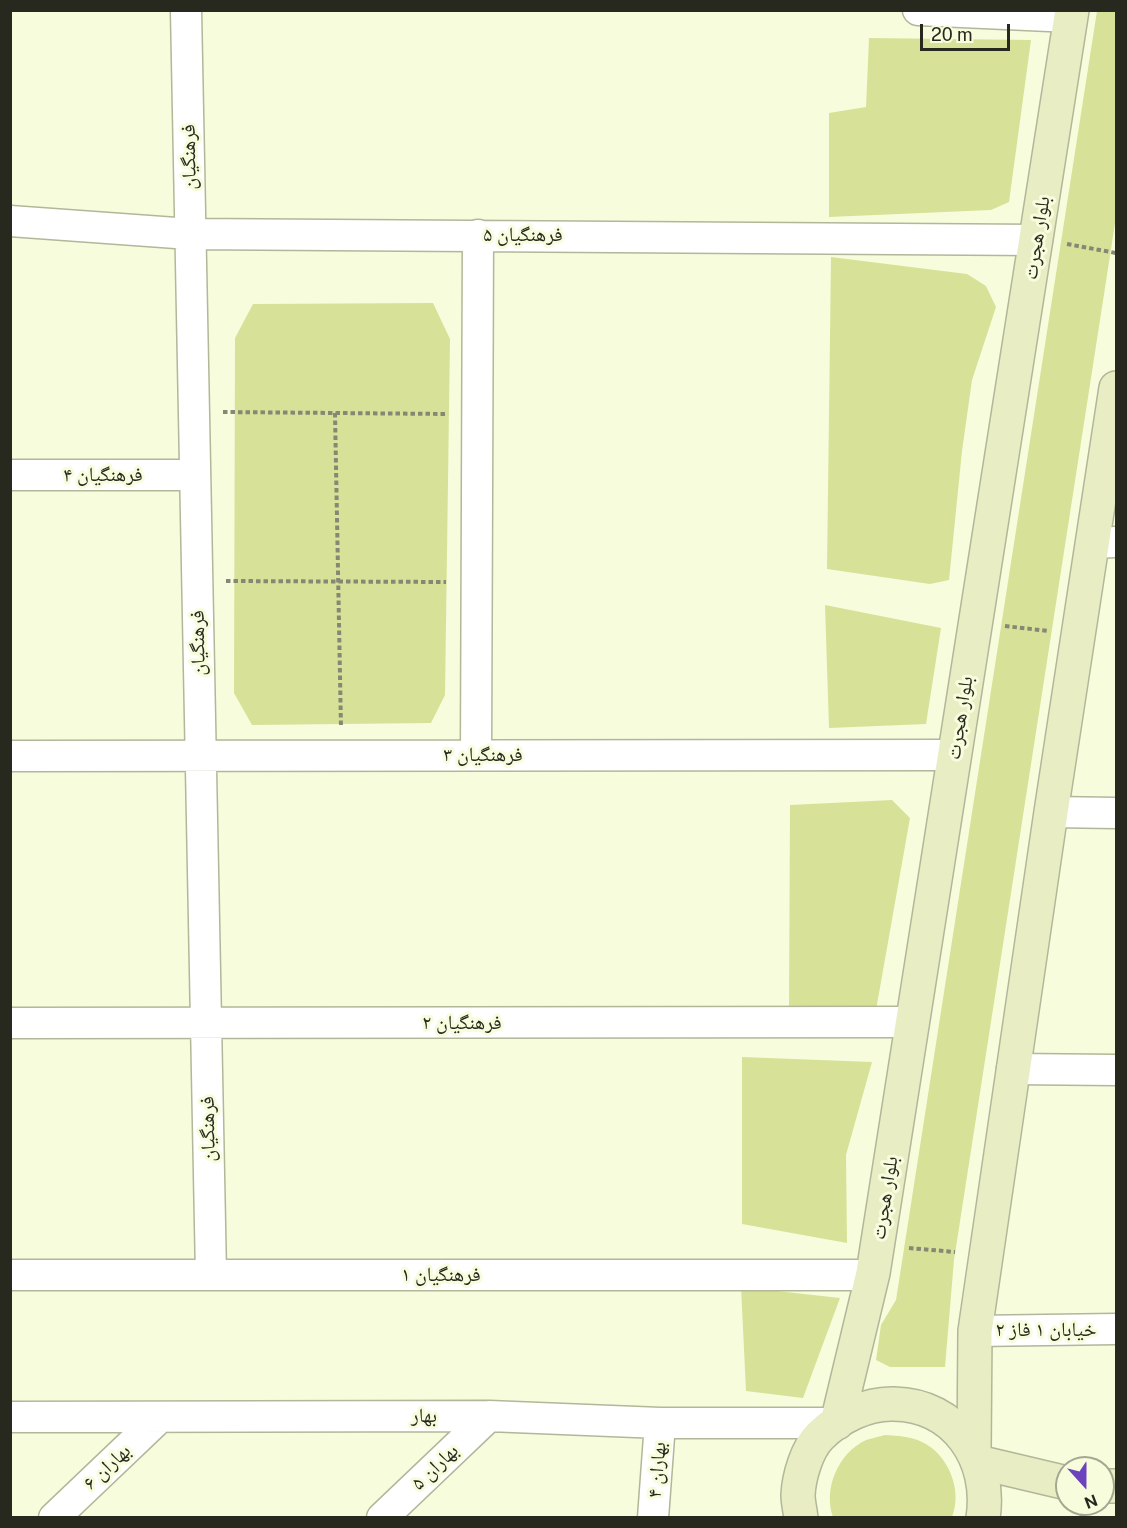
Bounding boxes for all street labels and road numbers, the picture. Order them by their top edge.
street label: فرهنگیان [176,124,202,190]
street label: بلوار هجرت [1019,195,1055,281]
street label: فرهنگیان ۵ [483,223,563,247]
street label: فرهنگیان ۴ [63,463,143,487]
street label: فرهنگیان [185,610,211,676]
street label: بلوار هجرت [942,675,978,761]
street label: فرهنگیان ۳ [443,743,523,767]
street label: فرهنگیان ۲ [422,1011,502,1035]
street label: فرهنگیان [195,1096,221,1162]
street label: بلوار هجرت [867,1155,903,1241]
street label: فرهنگیان ۱ [401,1263,481,1287]
street label: خیابان ۱ فاز ۲ [996,1318,1096,1342]
street label: بهار [411,1404,437,1428]
street label: بهاران ۶ [78,1439,136,1495]
street label: بهاران ۵ [406,1439,464,1495]
street label: بهاران ۴ [643,1441,671,1499]

